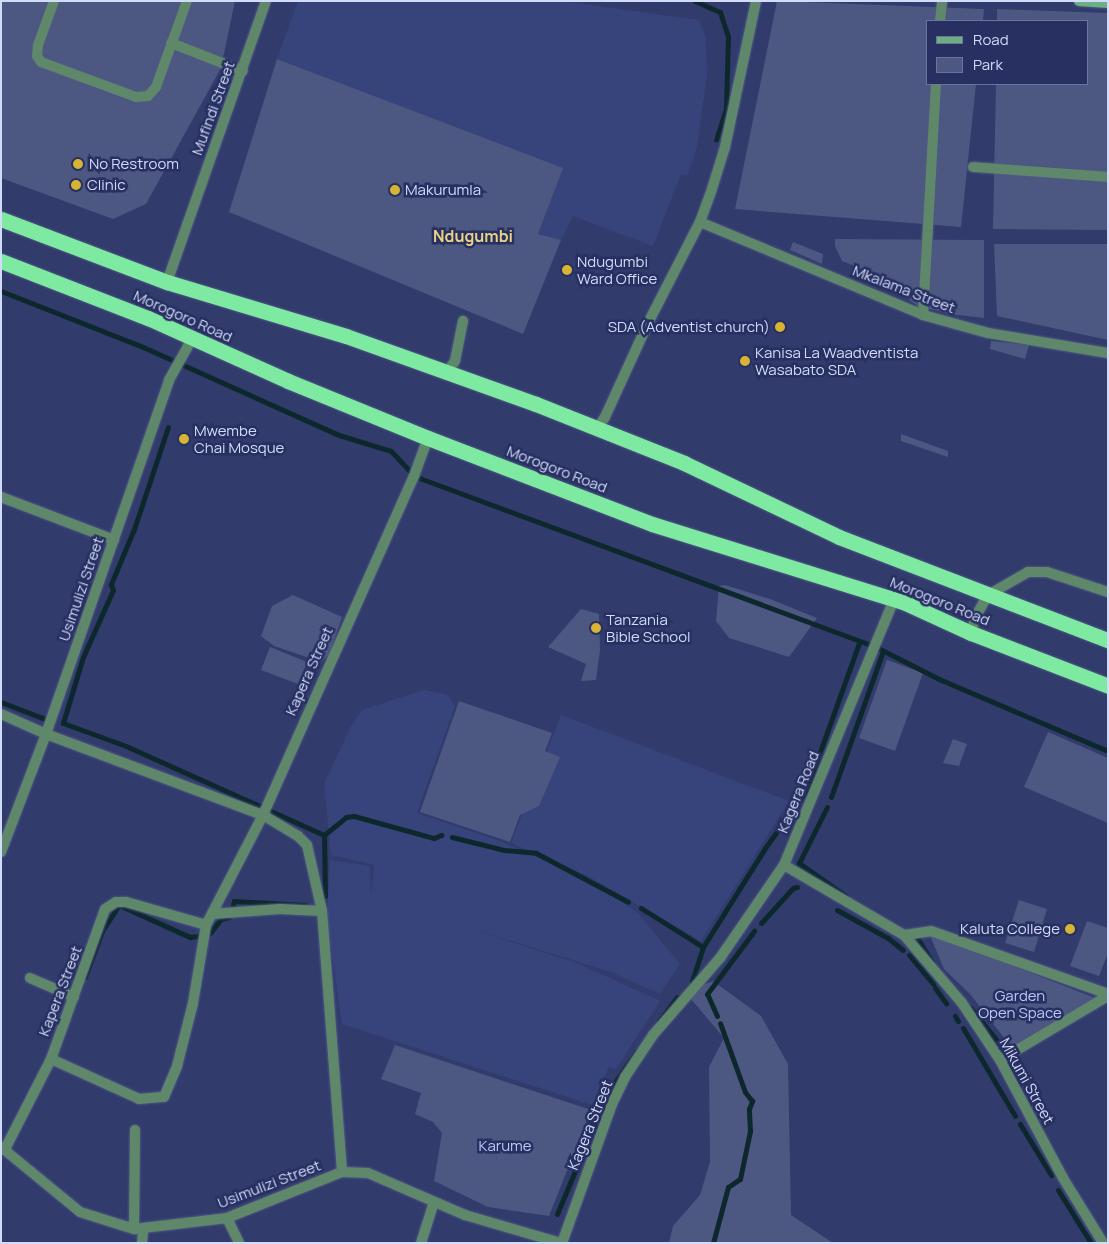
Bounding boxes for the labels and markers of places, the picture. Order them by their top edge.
place label: No Restroom [89,155,179,173]
marker: No Restroom [71,157,85,171]
place label: Clinic [87,176,125,194]
marker: Clinic [69,178,83,192]
place label: Makurumla [405,181,481,199]
marker: Makurumla [389,184,401,196]
place label: Ndugumbi Ward Office [577,252,657,287]
marker: Ndugumbi Ward Office [561,264,573,276]
place label: SDA (Adventist church) [608,318,770,336]
marker: SDA (Adventist church) [774,321,786,333]
place label: Kanisa La Waadventista Wasabato SDA [755,343,918,378]
marker: Kanisa La Waadventista Wasabato SDA [739,355,751,367]
place label: Mwembe Chai Mosque [194,421,284,456]
marker: Mwembe Chai Mosque [178,433,190,445]
place label: Tanzania Bible School [606,610,691,645]
marker: Tanzania Bible School [590,622,602,634]
place label: Kaluta College [960,920,1060,938]
marker: Kaluta College [1064,923,1076,935]

